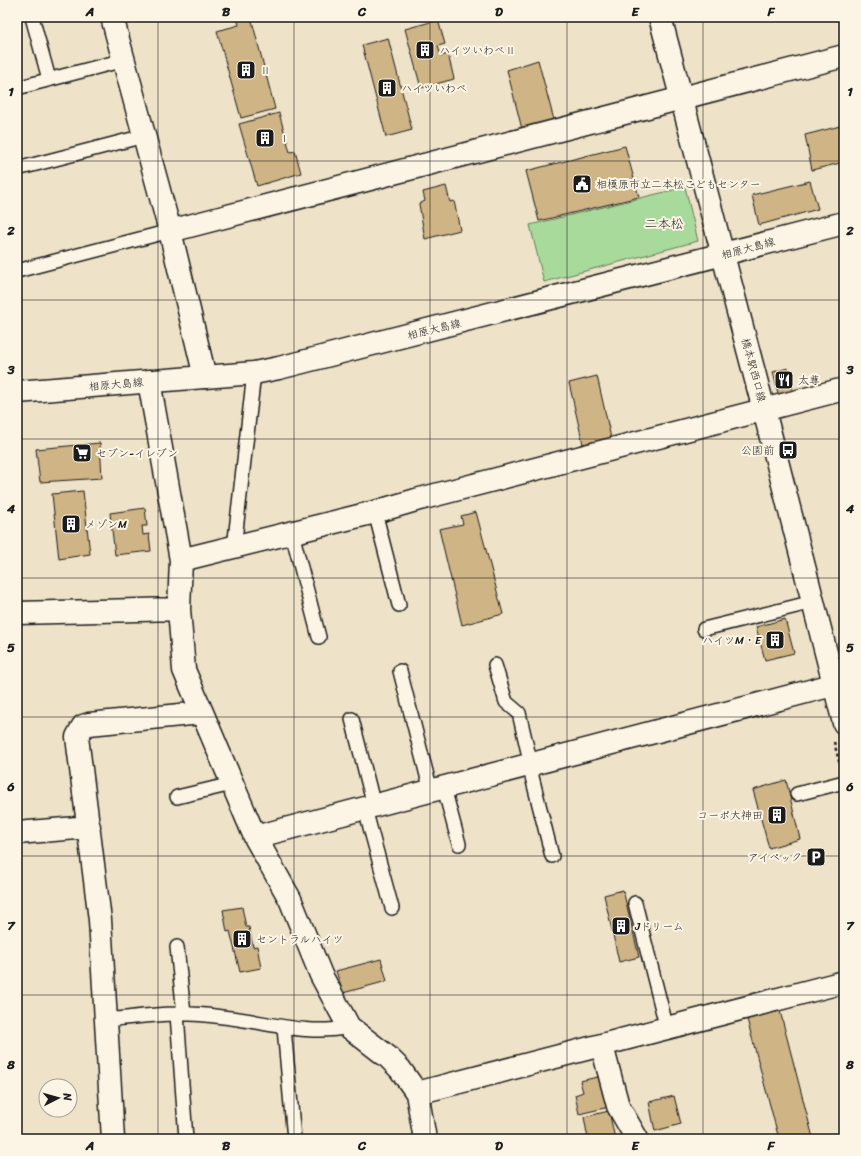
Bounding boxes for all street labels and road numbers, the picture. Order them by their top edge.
street label: 相原大島線 [719,232,777,265]
street label: 相原大島線 [405,314,463,345]
street label: 橋本駅西口線 [736,336,771,404]
street label: 相原大島線 [88,373,144,396]

